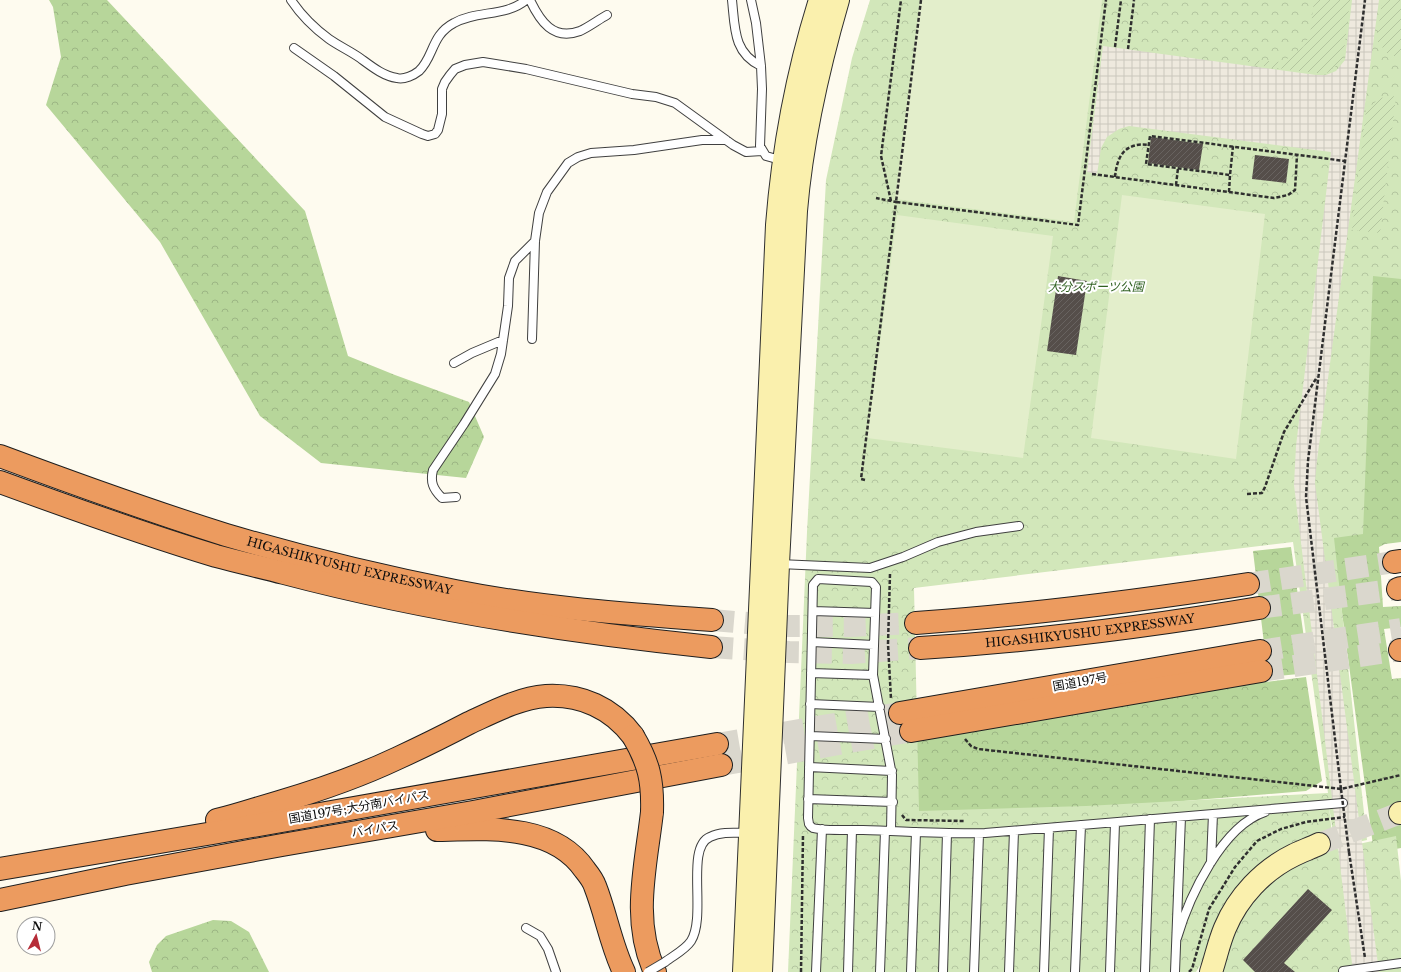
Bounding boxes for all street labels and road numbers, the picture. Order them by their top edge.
street label: HIGASHIKYUSHU EXPRESSWAY [245,533,454,597]
street label: HIGASHIKYUSHU EXPRESSWAY [985,610,1196,650]
street label: 国道197号 [1051,669,1108,694]
street label: 国道197号;大分南バイパス [287,787,430,826]
street label: バイパス [350,817,400,840]

